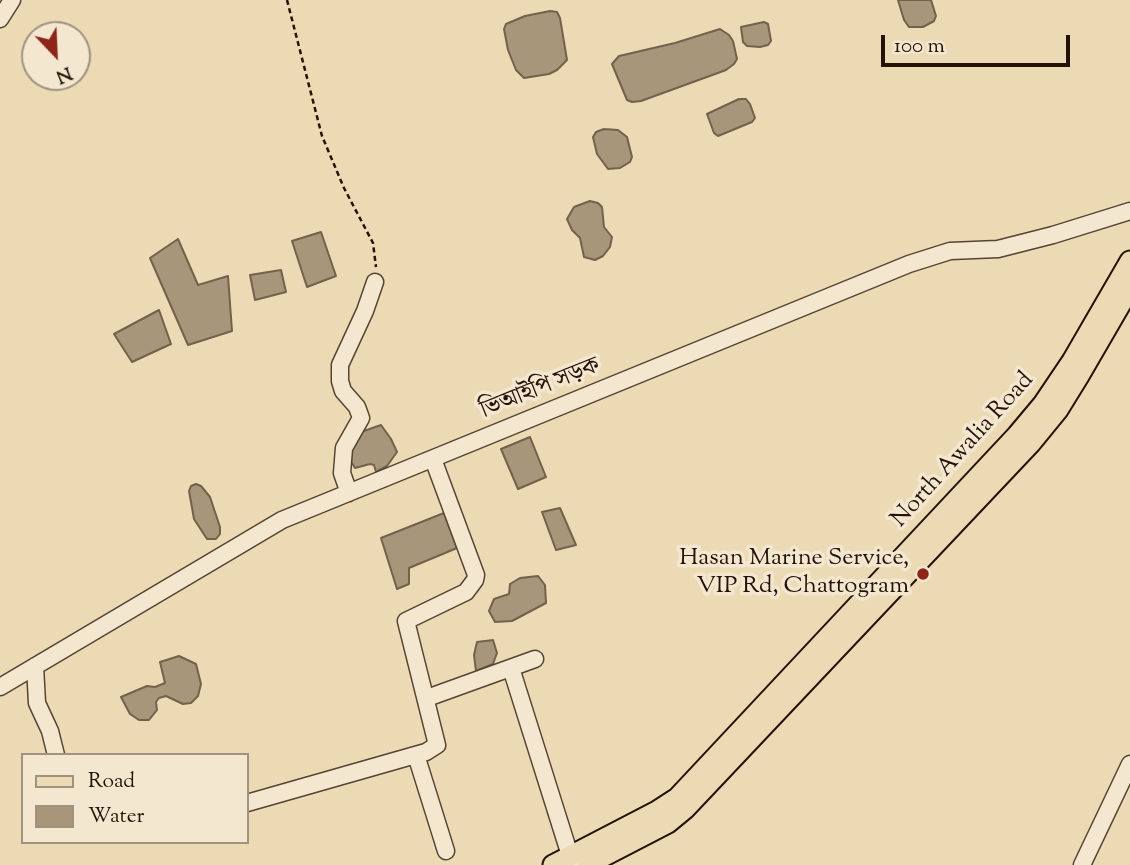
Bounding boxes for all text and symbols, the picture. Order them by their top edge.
north arrow [21,21,91,91]
scale bar [885,21,1074,65]
text: 100 m [894,32,945,62]
text: N [51,59,76,89]
street label: ভিআইপি সড়ক [477,353,605,427]
street label: North Awalia Road [887,367,1041,535]
place label: Hasan Marine Service, VIP Rd, Chattogram [679,546,909,602]
marker: Hasan Marine Service, VIP Rd, Chattogram [915,566,931,582]
legend [21,753,248,844]
text: Road [88,767,135,797]
text: Water [88,802,144,832]

